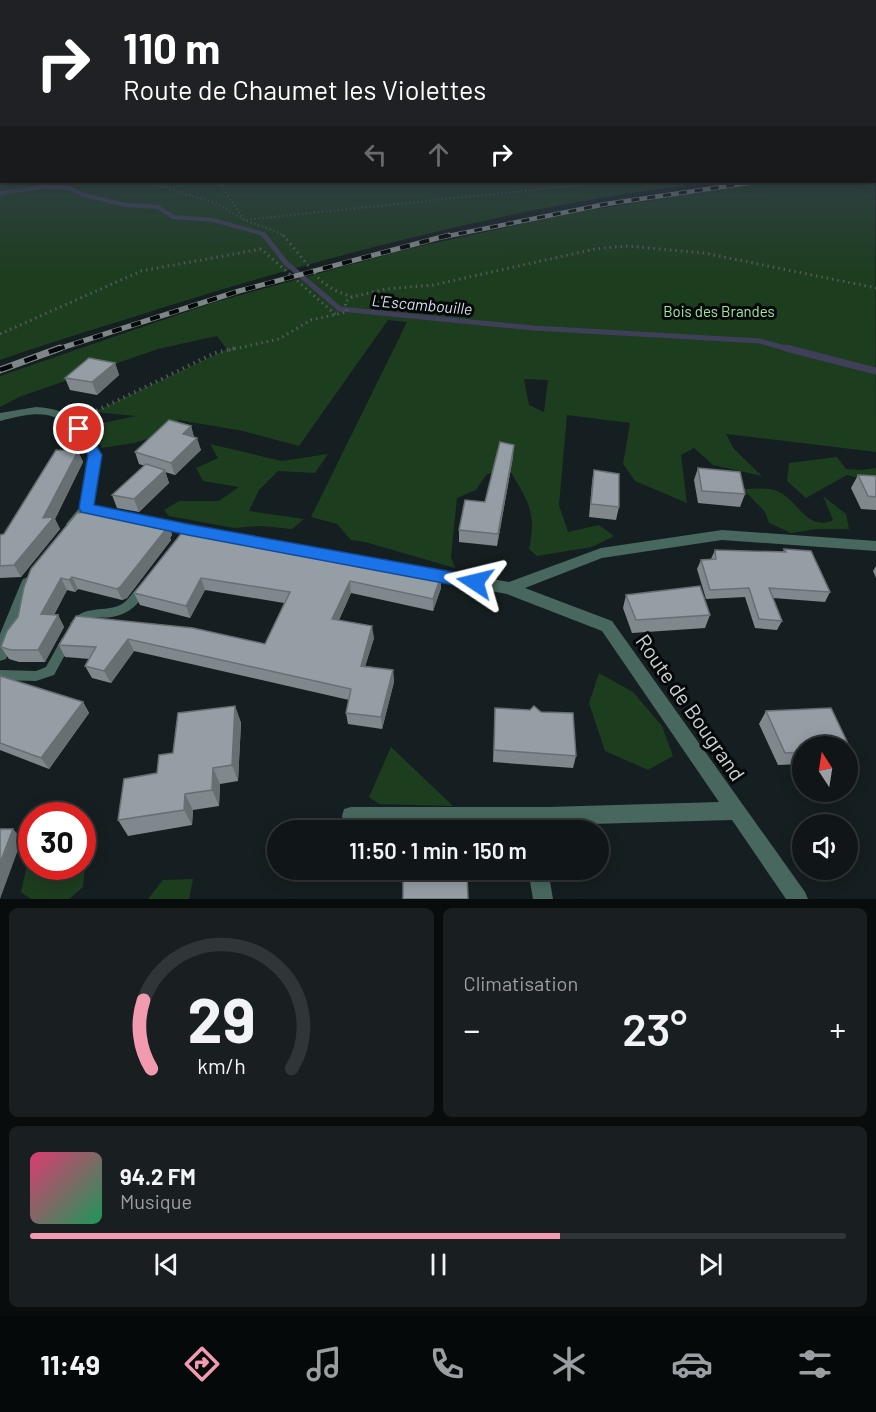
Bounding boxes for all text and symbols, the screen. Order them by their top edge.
text: 110 m [123,22,220,72]
icon: right [24,24,102,102]
text: Route de Chaumet les Violettes [123,73,486,105]
icon: left [359,138,392,171]
icon: ahead [422,138,455,171]
icon: right [485,138,518,171]
water label: L'Escambouille [371,290,473,318]
park label: Bois des Brandes [663,302,775,320]
pin [53,403,104,454]
icon: arrive [62,412,95,445]
position arrow [443,550,507,614]
street label: Route de Bougrand [631,629,751,785]
north arrow [792,736,858,802]
map controls [792,736,858,880]
speed limit sign: 30 [18,802,96,880]
button: sound [792,814,858,880]
text: 11:50 · 1 min · 150 m [349,837,527,863]
text: Climatisation [464,971,578,995]
text: 29 [187,981,255,1055]
text: 23° [622,1001,687,1055]
text: − [464,1009,480,1049]
text: + [830,1009,846,1049]
text: km/h [197,1054,246,1079]
text: 94.2 FM [120,1163,196,1189]
text: Musique [120,1189,192,1213]
icon: previous [150,1248,183,1281]
icon: pause [422,1248,455,1281]
icon: next [694,1248,727,1281]
icon: directions [181,1343,223,1385]
icon: music [303,1343,345,1385]
icon: phone [426,1343,468,1385]
icon: climate [548,1343,590,1385]
icon: car [671,1343,713,1385]
icon: filters [794,1343,836,1385]
text: 11:49 [40,1348,100,1380]

